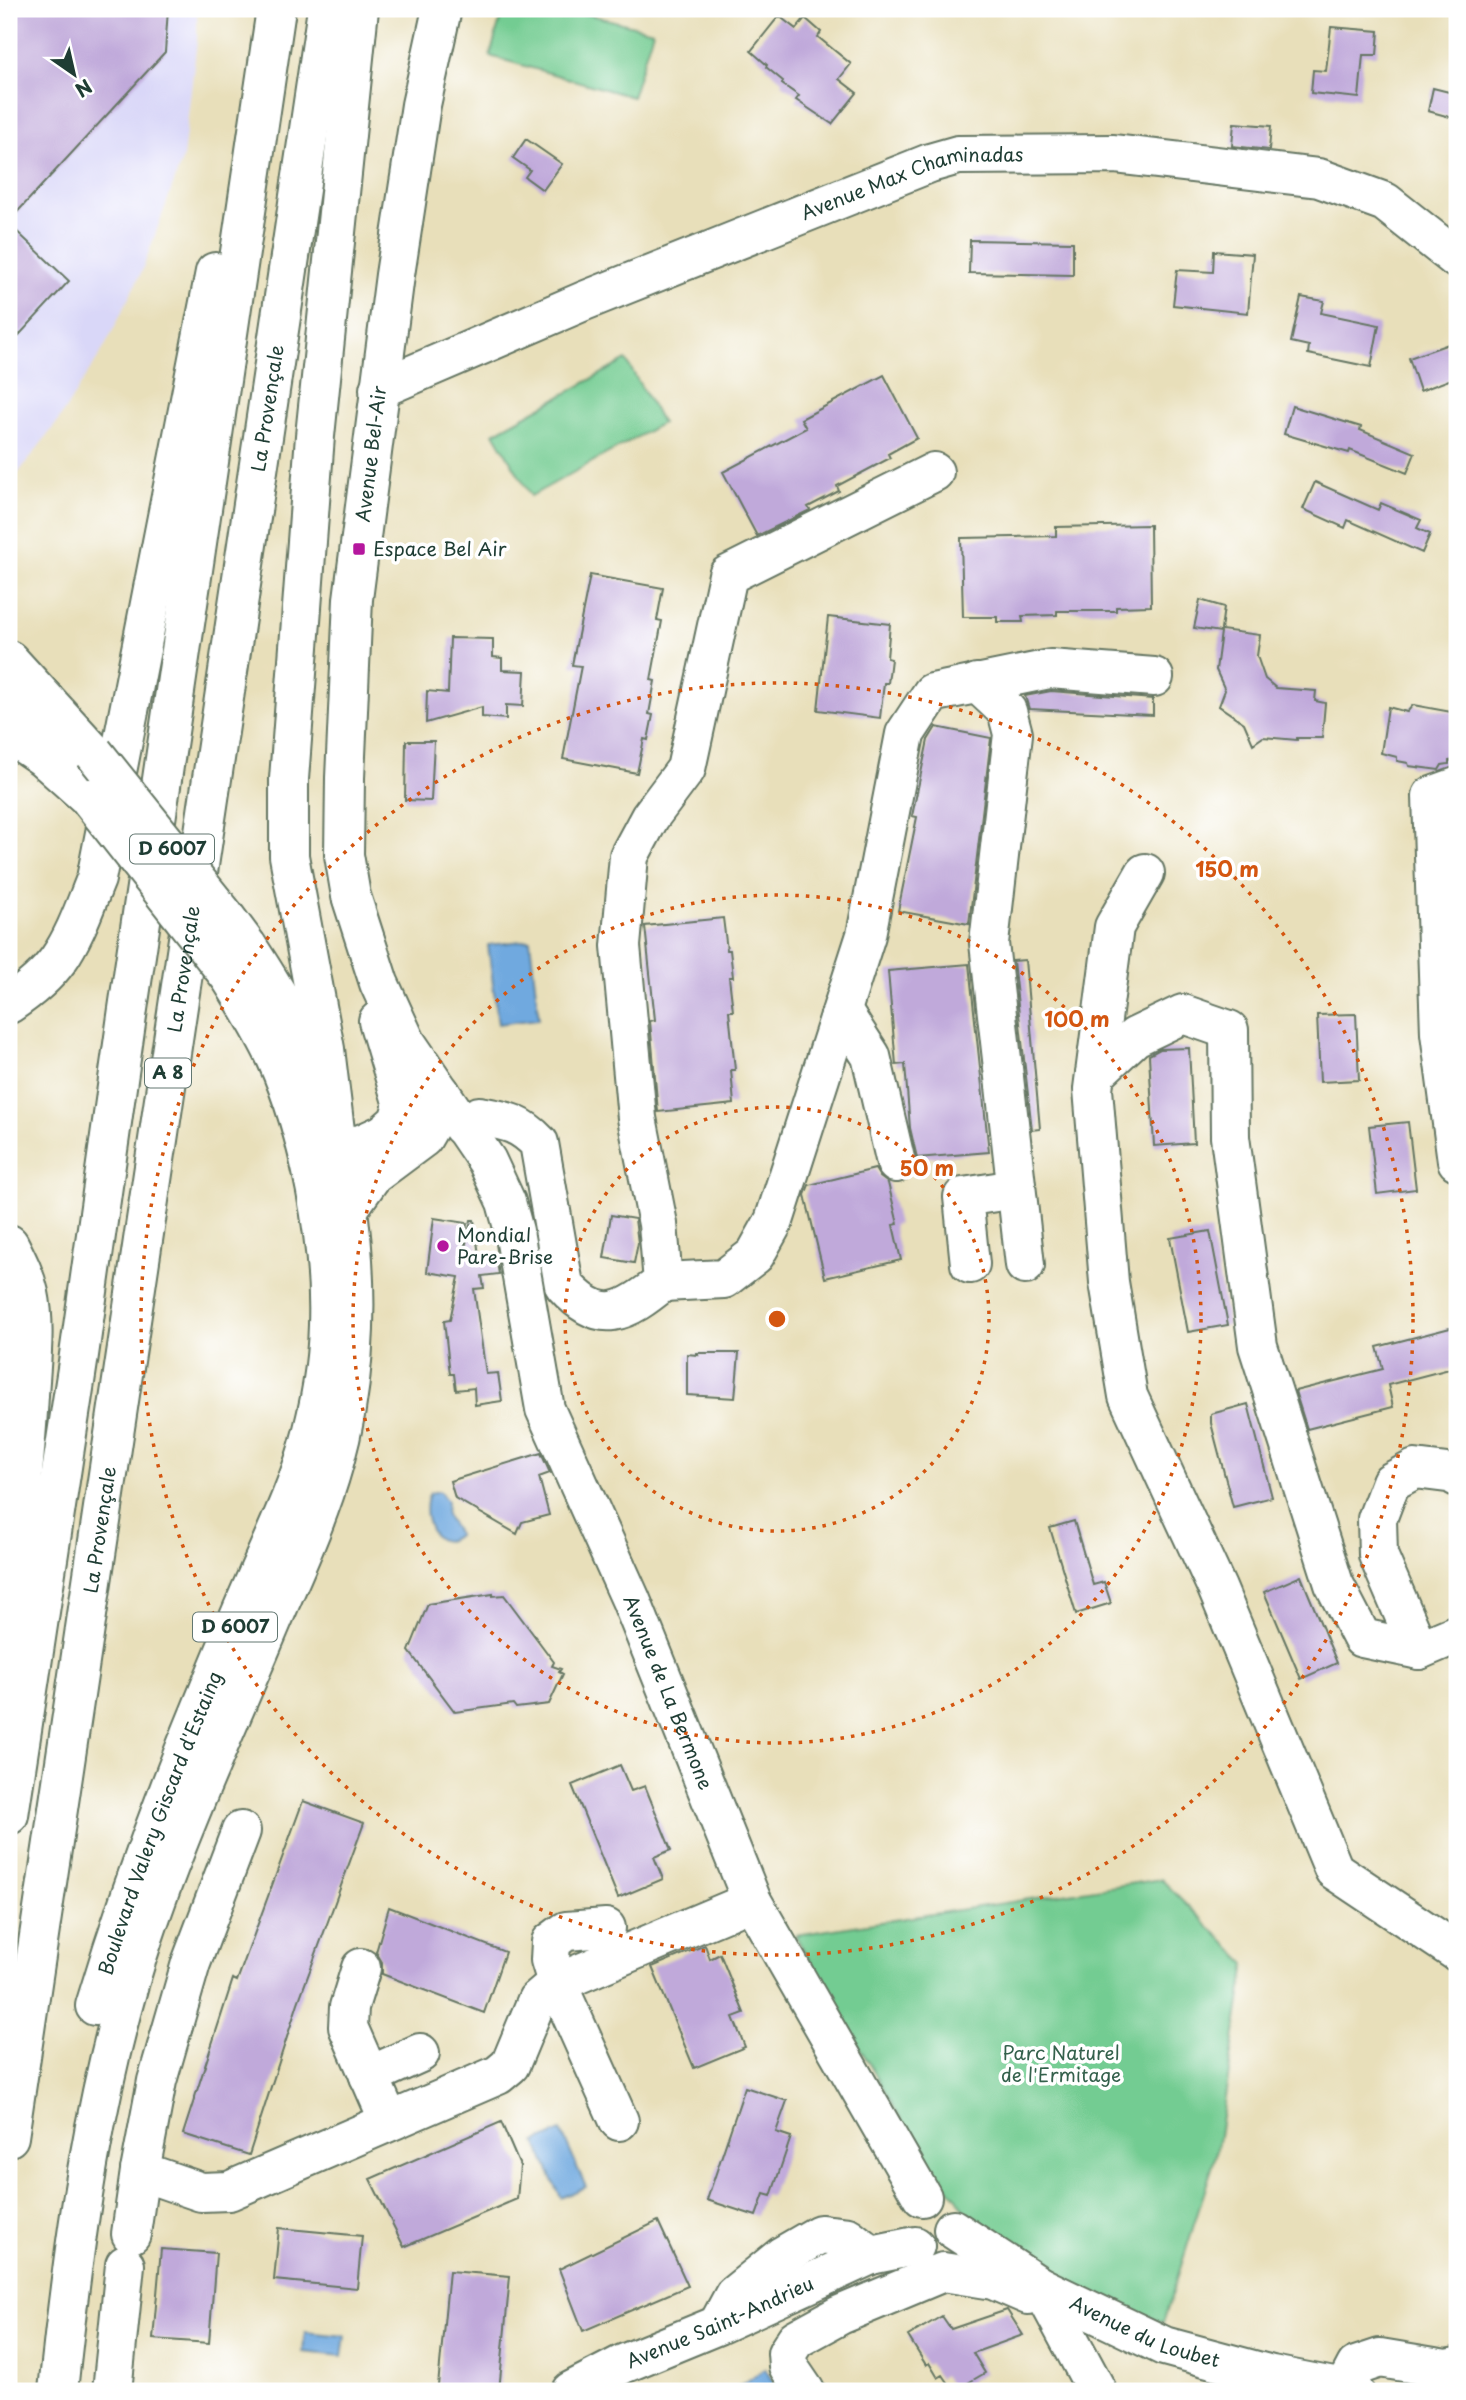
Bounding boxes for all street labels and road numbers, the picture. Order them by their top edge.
street label: Avenue Max Chaminadas [796,139,1024,226]
street label: La Provençale [243,343,290,473]
street label: Avenue Bel-Air [348,384,392,524]
road number: D 6007 [130,834,214,864]
street label: La Provençale [159,903,206,1034]
road number: A 8 [145,1058,191,1088]
street label: La Provençale [75,1464,122,1595]
street label: Avenue de La Bermone [617,1591,721,1794]
road number: D 6007 [193,1612,277,1642]
street label: Boulevard Valery Giscard d'Estaing [90,1667,228,1978]
street label: Avenue Saint-Andrieu [622,2268,817,2374]
street label: Avenue du Loubet [1066,2288,1223,2373]

